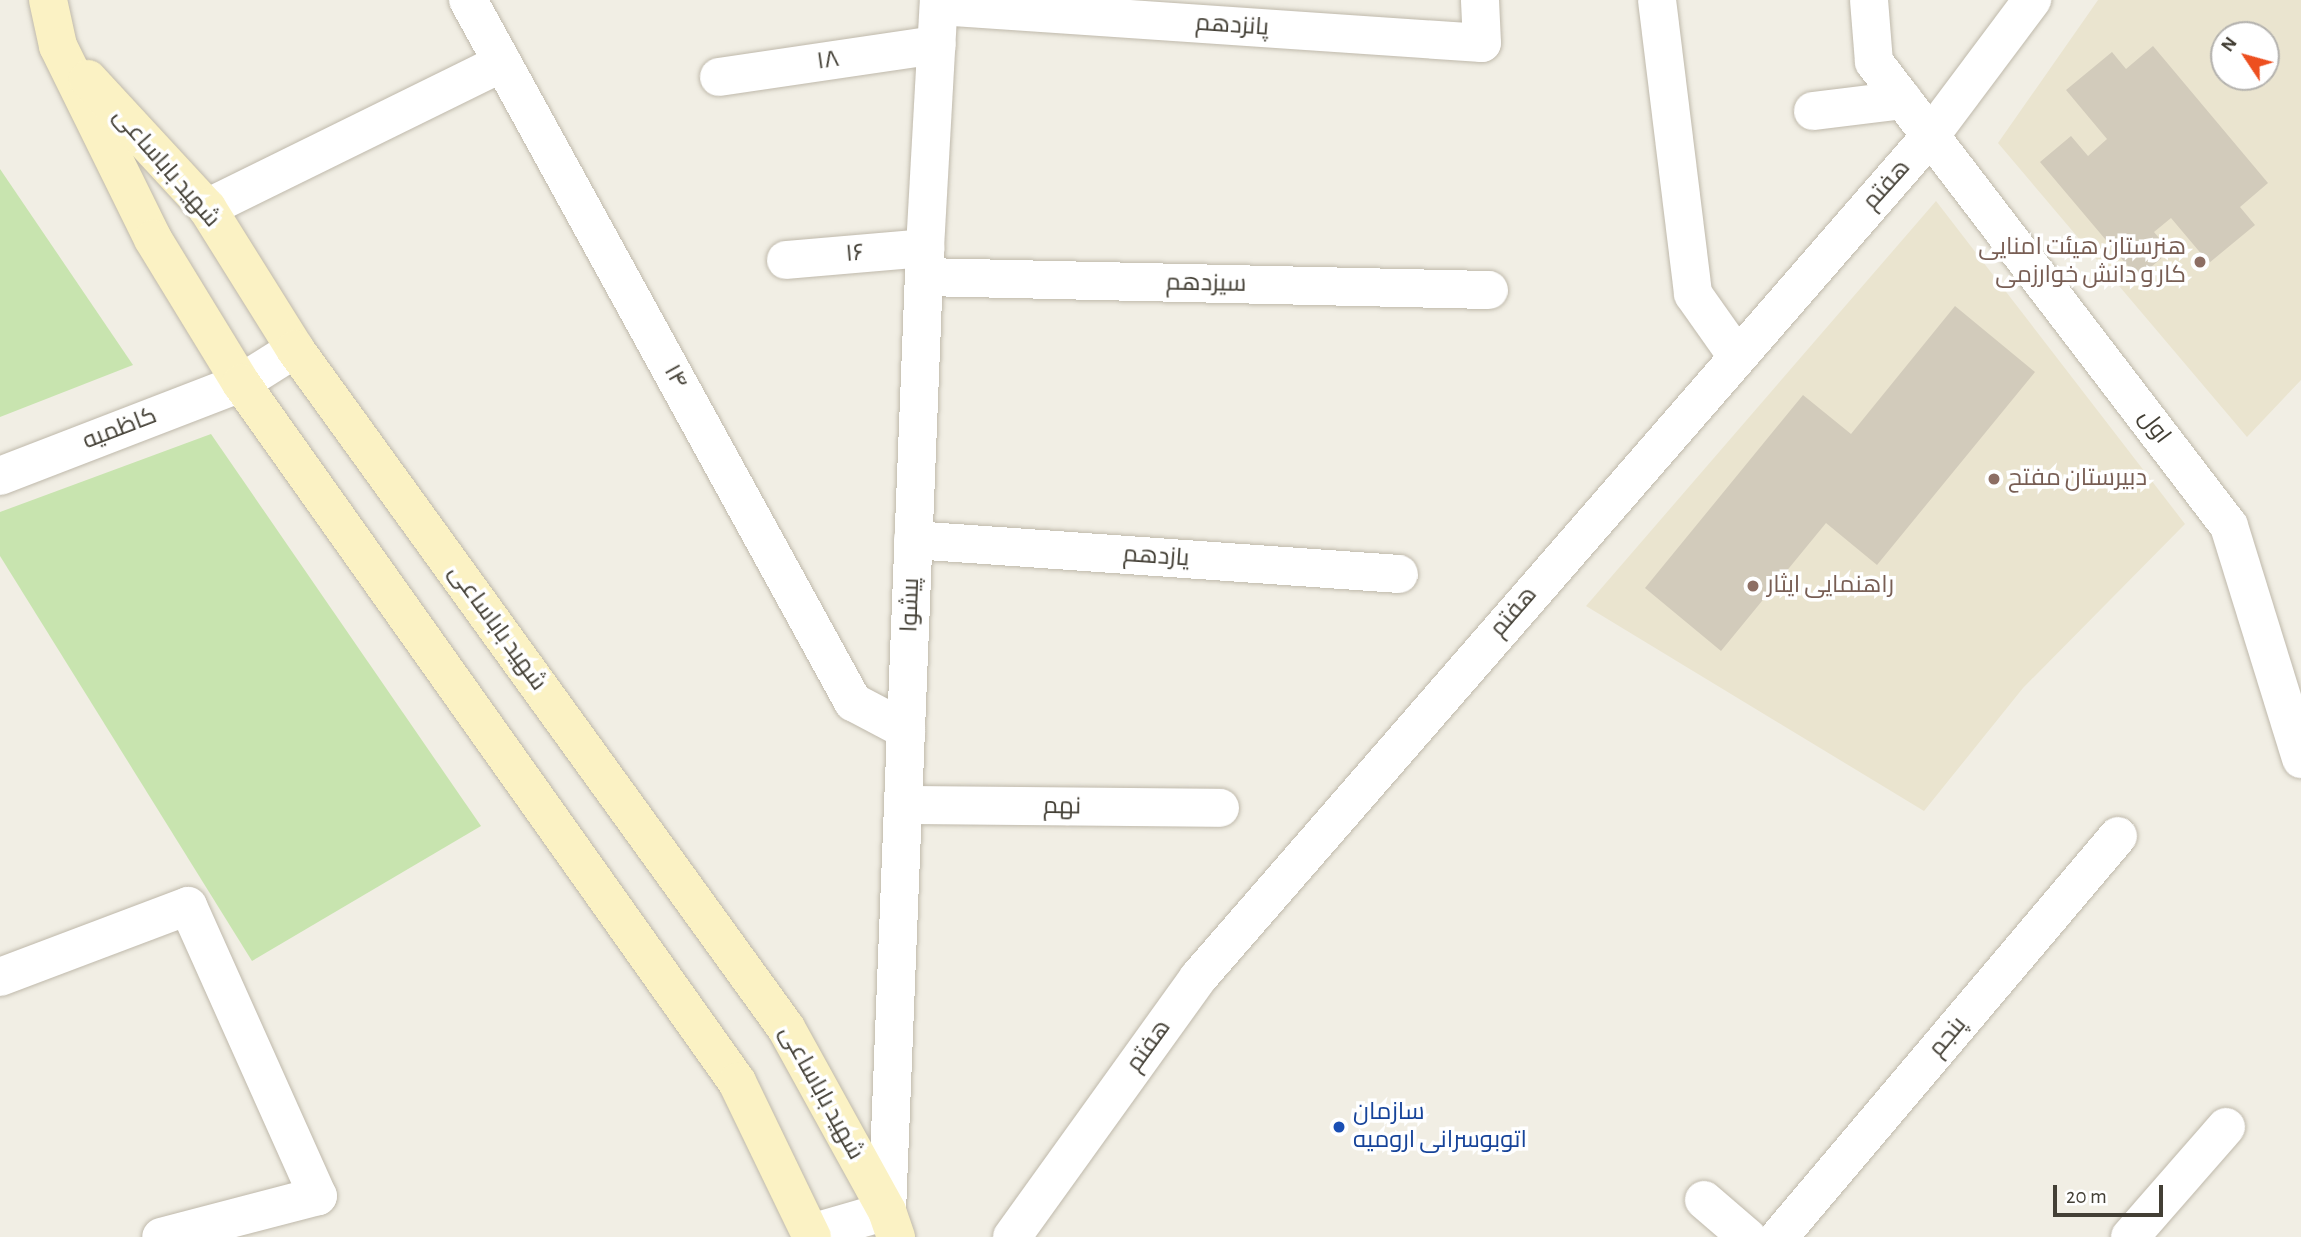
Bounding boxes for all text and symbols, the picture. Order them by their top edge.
street label: پانزدهم [1194,9,1270,43]
north arrow [2210,21,2280,91]
text: N [2218,34,2241,55]
street label: ۱۸ [815,45,841,77]
street label: شهید باباساعی [106,102,226,234]
street label: هفتم [1857,154,1917,216]
place label: هنرستان هیئت امنایی کار و دانش خوارزمی [1978,234,2186,290]
street label: ۱۶ [844,239,866,269]
marker: هنرستان هیئت امنایی کار و دانش خوارزمی [2192,254,2208,270]
street label: سیزدهم [1165,269,1247,299]
street label: ۱۴ [657,360,693,394]
street label: کاظمیه [79,402,161,456]
street label: اول [2132,404,2176,450]
place label: دبیرستان مفتح [2008,465,2147,493]
marker: دبیرستان مفتح [1986,471,2002,487]
street label: یازدهم [1122,540,1190,574]
street label: شهید باباساعی [442,559,552,697]
place label: راهنمایی ایثار [1767,572,1894,600]
street label: پیشوا [896,577,926,633]
marker: راهنمایی ایثار [1745,578,1761,594]
street label: هفتم [1484,581,1544,643]
street label: نهم [1043,792,1081,822]
street label: پنجم [1923,1011,1973,1063]
street label: هفتم [1121,1014,1177,1078]
street label: شهید باباساعی [772,1021,870,1165]
place label: سازمان اتوبوسرانی ارومیه [1353,1099,1527,1155]
marker: سازمان اتوبوسرانی ارومیه [1331,1119,1347,1135]
scale bar [2056,1170,2166,1214]
text: 20 m [2066,1186,2107,1207]

